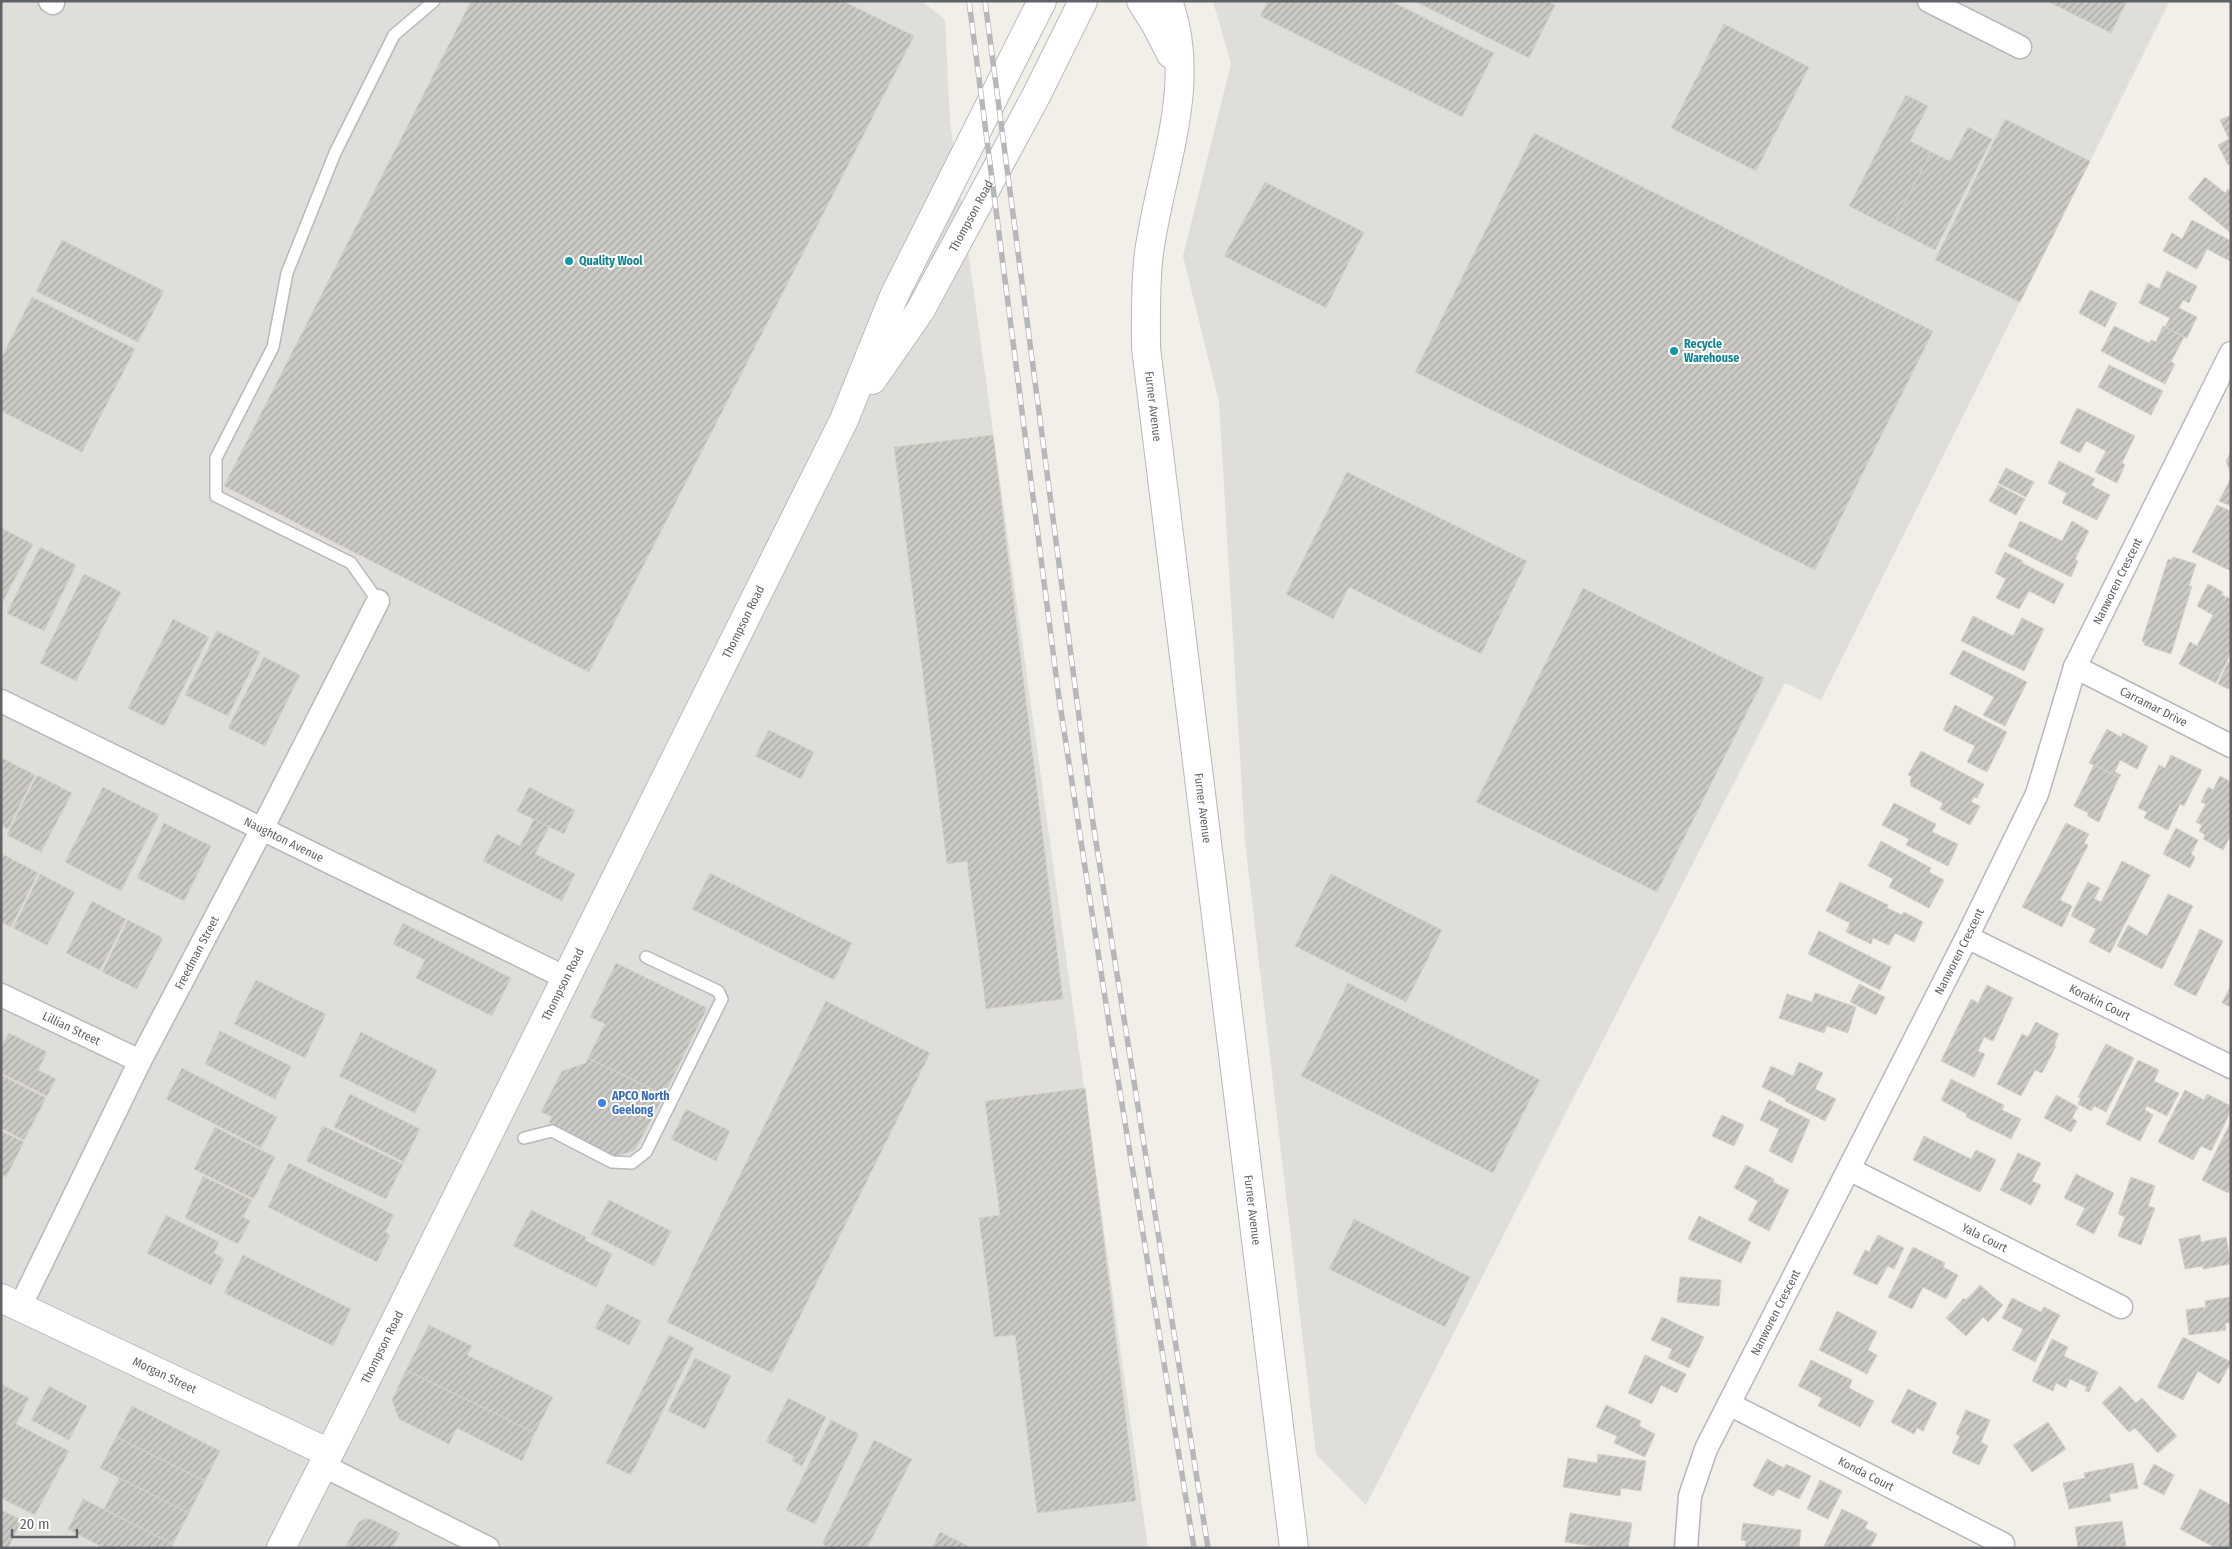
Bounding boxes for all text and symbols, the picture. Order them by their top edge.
street label: Thompson Road [946,178,996,254]
place label: Quality Wool [579,254,643,268]
marker: Quality Wool [563,255,575,267]
place label: Recycle Warehouse [1684,337,1739,365]
marker: Recycle Warehouse [1668,345,1680,357]
street label: Furner Avenue [1142,370,1164,442]
street label: Nanworen Crescent [2090,536,2145,627]
street label: Thompson Road [719,583,767,661]
street label: Carramar Drive [2118,684,2189,730]
street label: Furner Avenue [1191,772,1214,844]
street label: Naughton Avenue [242,814,326,865]
street label: Nanworen Crescent [1932,906,1987,997]
street label: Freedman Street [172,914,222,992]
street label: Thompson Road [539,946,587,1023]
street label: Korakin Court [2067,981,2133,1023]
street label: Lillian Street [40,1009,103,1048]
place label: APCO North Geelong [611,1089,670,1117]
marker: APCO North Geelong [596,1097,608,1109]
street label: Furner Avenue [1241,1174,1264,1246]
street label: Yala Court [1959,1220,2010,1255]
street label: Nanworen Crescent [1748,1267,1803,1358]
street label: Thompson Road [358,1308,406,1386]
street label: Morgan Street [130,1354,199,1396]
street label: Konda Court [1836,1454,1896,1494]
scale bar [12,1506,78,1538]
text: 20 m [20,1515,50,1533]

